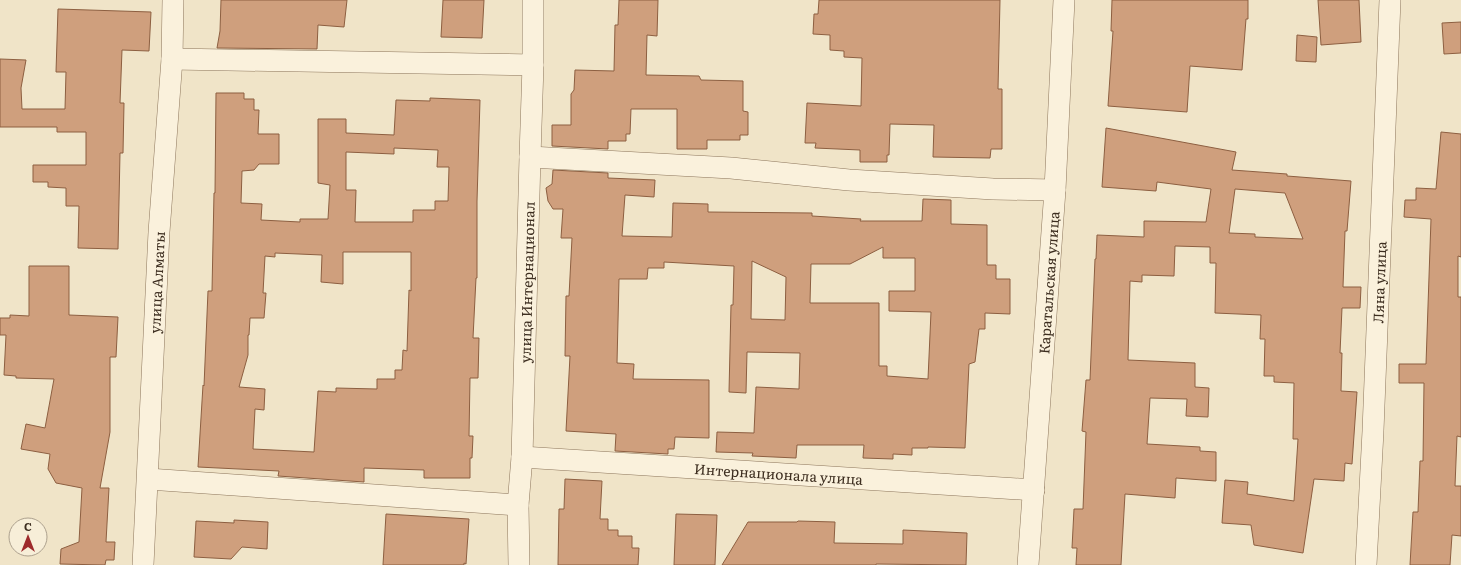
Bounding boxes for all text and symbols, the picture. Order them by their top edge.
street label: улица Интернационал [515,201,539,363]
street label: Каратальская улица [1033,210,1063,355]
street label: улица Алматы [144,231,169,334]
street label: Ляна улица [1367,240,1390,324]
street label: Интернационала улица [693,458,864,489]
north arrow [8,517,48,557]
text: С [24,518,32,534]

